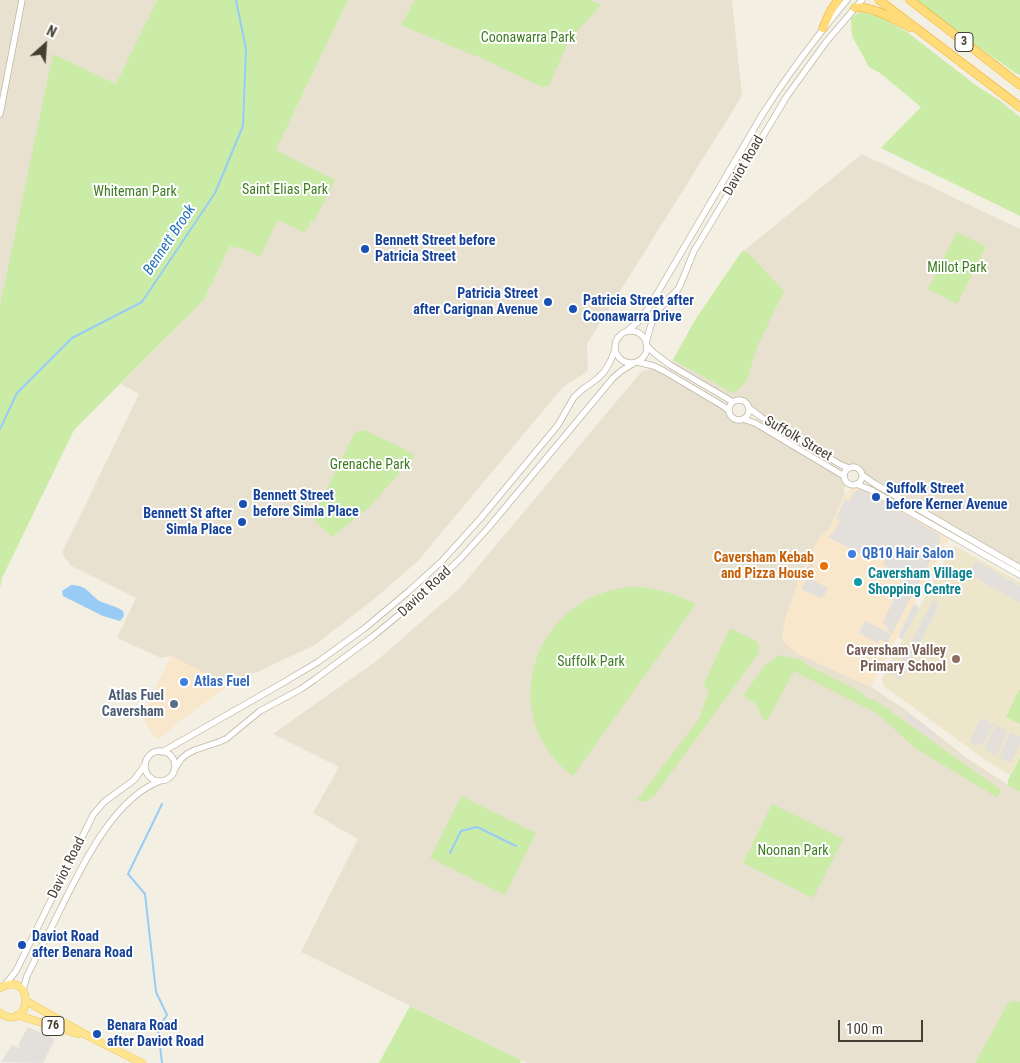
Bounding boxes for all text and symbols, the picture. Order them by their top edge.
north arrow [20,20,70,70]
text: N [44,22,59,41]
park label: Coonawarra Park [481,30,575,46]
road number: 3 [955,32,973,52]
street label: Daviot Road [720,133,768,199]
park label: Saint Elias Park [242,182,328,198]
park label: Whiteman Park [93,184,177,200]
water label: Bennett Brook [140,201,200,279]
place label: Bennett Street before Patricia Street [375,233,496,266]
marker: Bennett Street before Patricia Street [359,243,371,255]
park label: Millot Park [927,260,987,276]
place label: Patricia Street after Carignan Avenue [413,286,538,318]
place label: Patricia Street after Coonawarra Drive [583,293,694,326]
marker: Patricia Street after Carignan Avenue [542,296,554,308]
marker: Patricia Street after Coonawarra Drive [567,303,579,315]
street label: Suffolk Street [761,413,835,465]
park label: Grenache Park [330,457,410,473]
place label: Suffolk Street before Kerner Avenue [886,481,1007,514]
place label: Bennett Street before Simla Place [253,488,359,520]
marker: Suffolk Street before Kerner Avenue [870,491,882,503]
marker: Bennett Street before Simla Place [237,498,249,510]
place label: Bennett St after Simla Place [143,506,232,538]
marker: Bennett St after Simla Place [236,516,248,528]
place label: QB10 Hair Salon [862,546,954,562]
marker: QB10 Hair Salon [846,548,858,560]
place label: Caversham Kebab and Pizza House [714,550,814,582]
marker: Caversham Kebab and Pizza House [818,560,830,572]
street label: Daviot Road [395,563,455,621]
place label: Caversham Village Shopping Centre [868,566,972,598]
marker: Caversham Village Shopping Centre [852,576,864,588]
place label: Caversham Valley Primary School [846,643,946,676]
marker: Caversham Valley Primary School [950,653,962,665]
park label: Suffolk Park [557,654,625,670]
place label: Atlas Fuel [194,674,250,690]
marker: Atlas Fuel [178,676,190,688]
place label: Atlas Fuel Caversham [102,688,164,720]
marker: Atlas Fuel Caversham [168,698,180,710]
street label: Daviot Road [45,835,89,901]
park label: Noonan Park [757,843,829,859]
place label: Daviot Road after Benara Road [32,929,133,962]
marker: Daviot Road after Benara Road [16,939,28,951]
scale bar [840,1010,925,1042]
road number: 76 [42,1016,64,1036]
place label: Benara Road after Daviot Road [107,1018,204,1050]
text: 100 m [846,1020,883,1038]
marker: Benara Road after Daviot Road [91,1028,103,1040]

